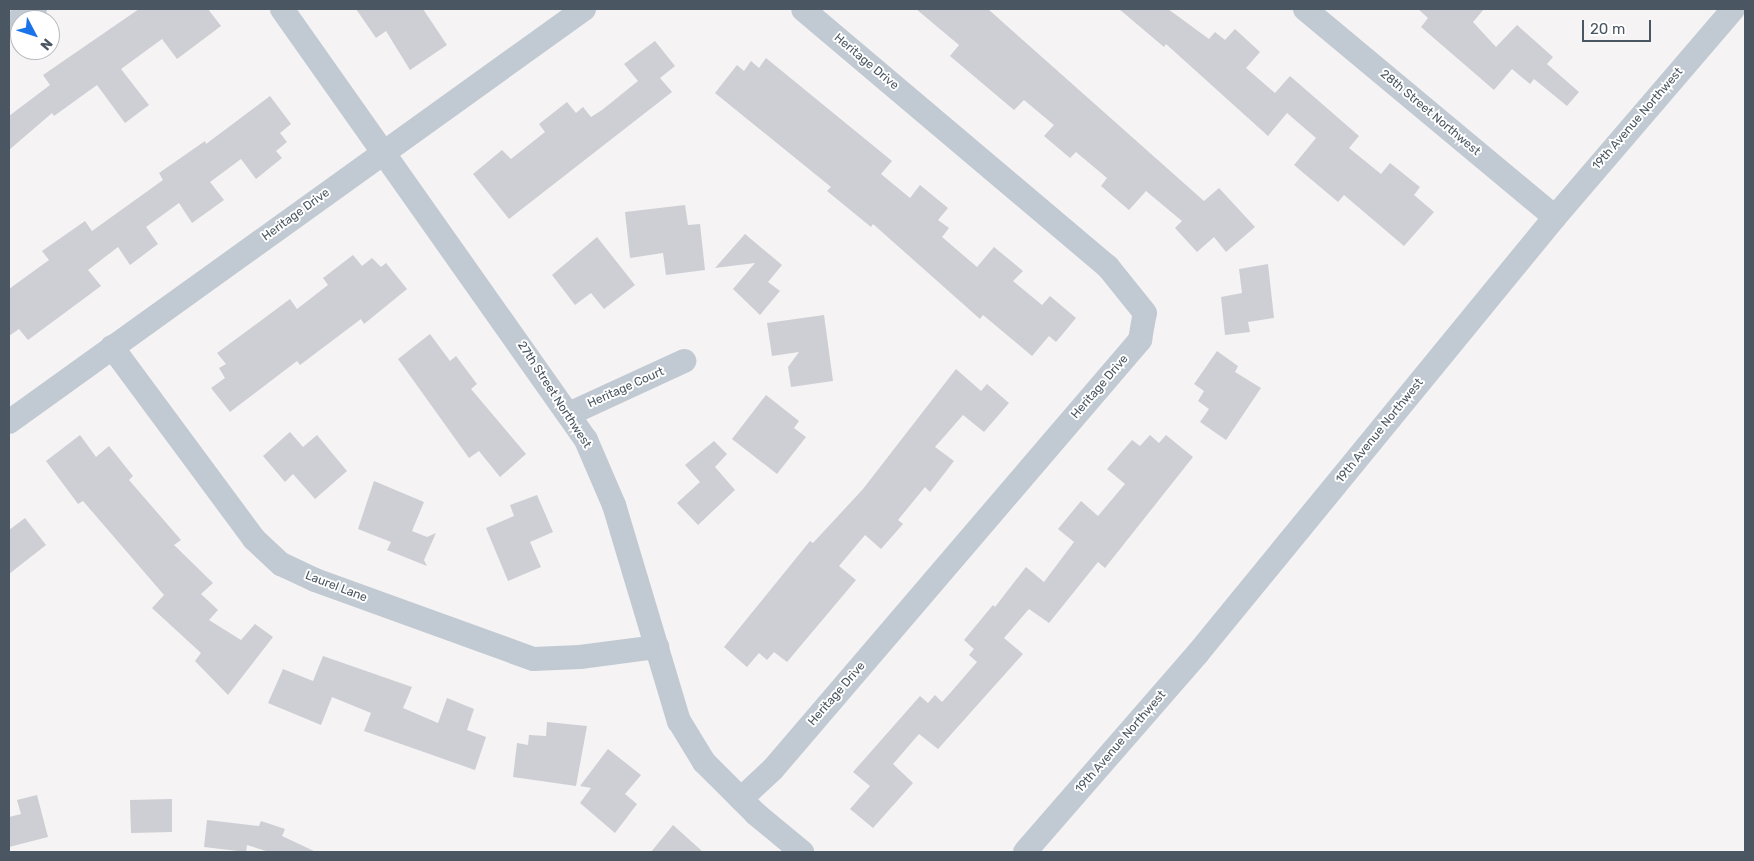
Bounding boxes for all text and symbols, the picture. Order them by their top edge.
north arrow [10,10,60,60]
scale bar [1584,10,1653,42]
text: 20 m [1590,20,1625,38]
street label: Heritage Drive [831,31,901,93]
text: N [36,35,56,54]
street label: 19th Avenue Northwest [1590,65,1686,173]
street label: 28th Street Northwest [1377,67,1483,159]
street label: Heritage Drive [260,186,332,244]
street label: 27th Street Northwest [514,339,594,451]
street label: Heritage Drive [1068,352,1132,422]
street label: Heritage Court [586,365,666,411]
street label: 19th Avenue Northwest [1333,376,1427,486]
street label: Laurel Lane [303,569,369,605]
street label: Heritage Drive [805,659,869,729]
street label: 19th Avenue Northwest [1073,688,1169,796]

